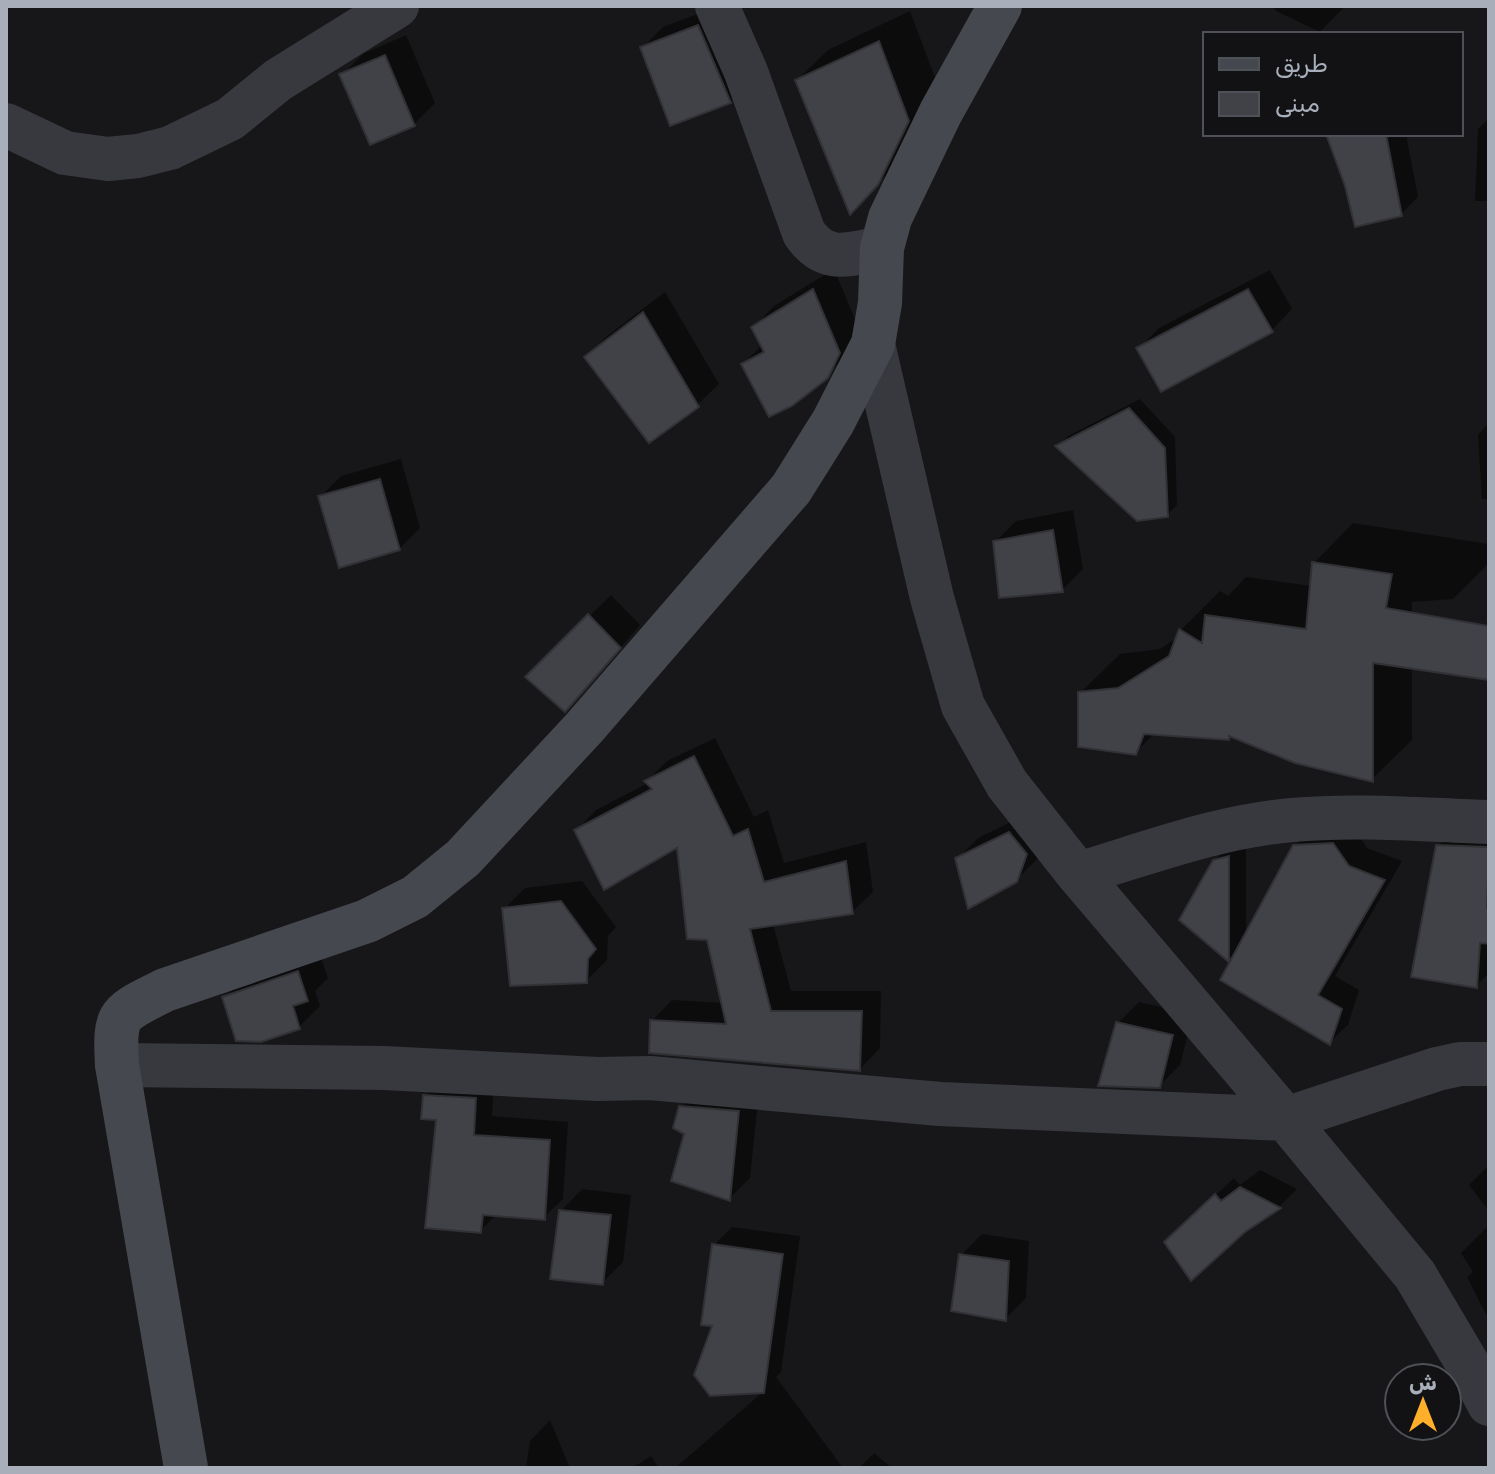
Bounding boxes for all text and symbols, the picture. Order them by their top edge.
legend [1203,32,1463,136]
text: طريق [1275,50,1328,78]
text: مبنى [1275,90,1320,118]
north arrow [1383,1362,1463,1442]
text: ش [1409,1369,1437,1396]

